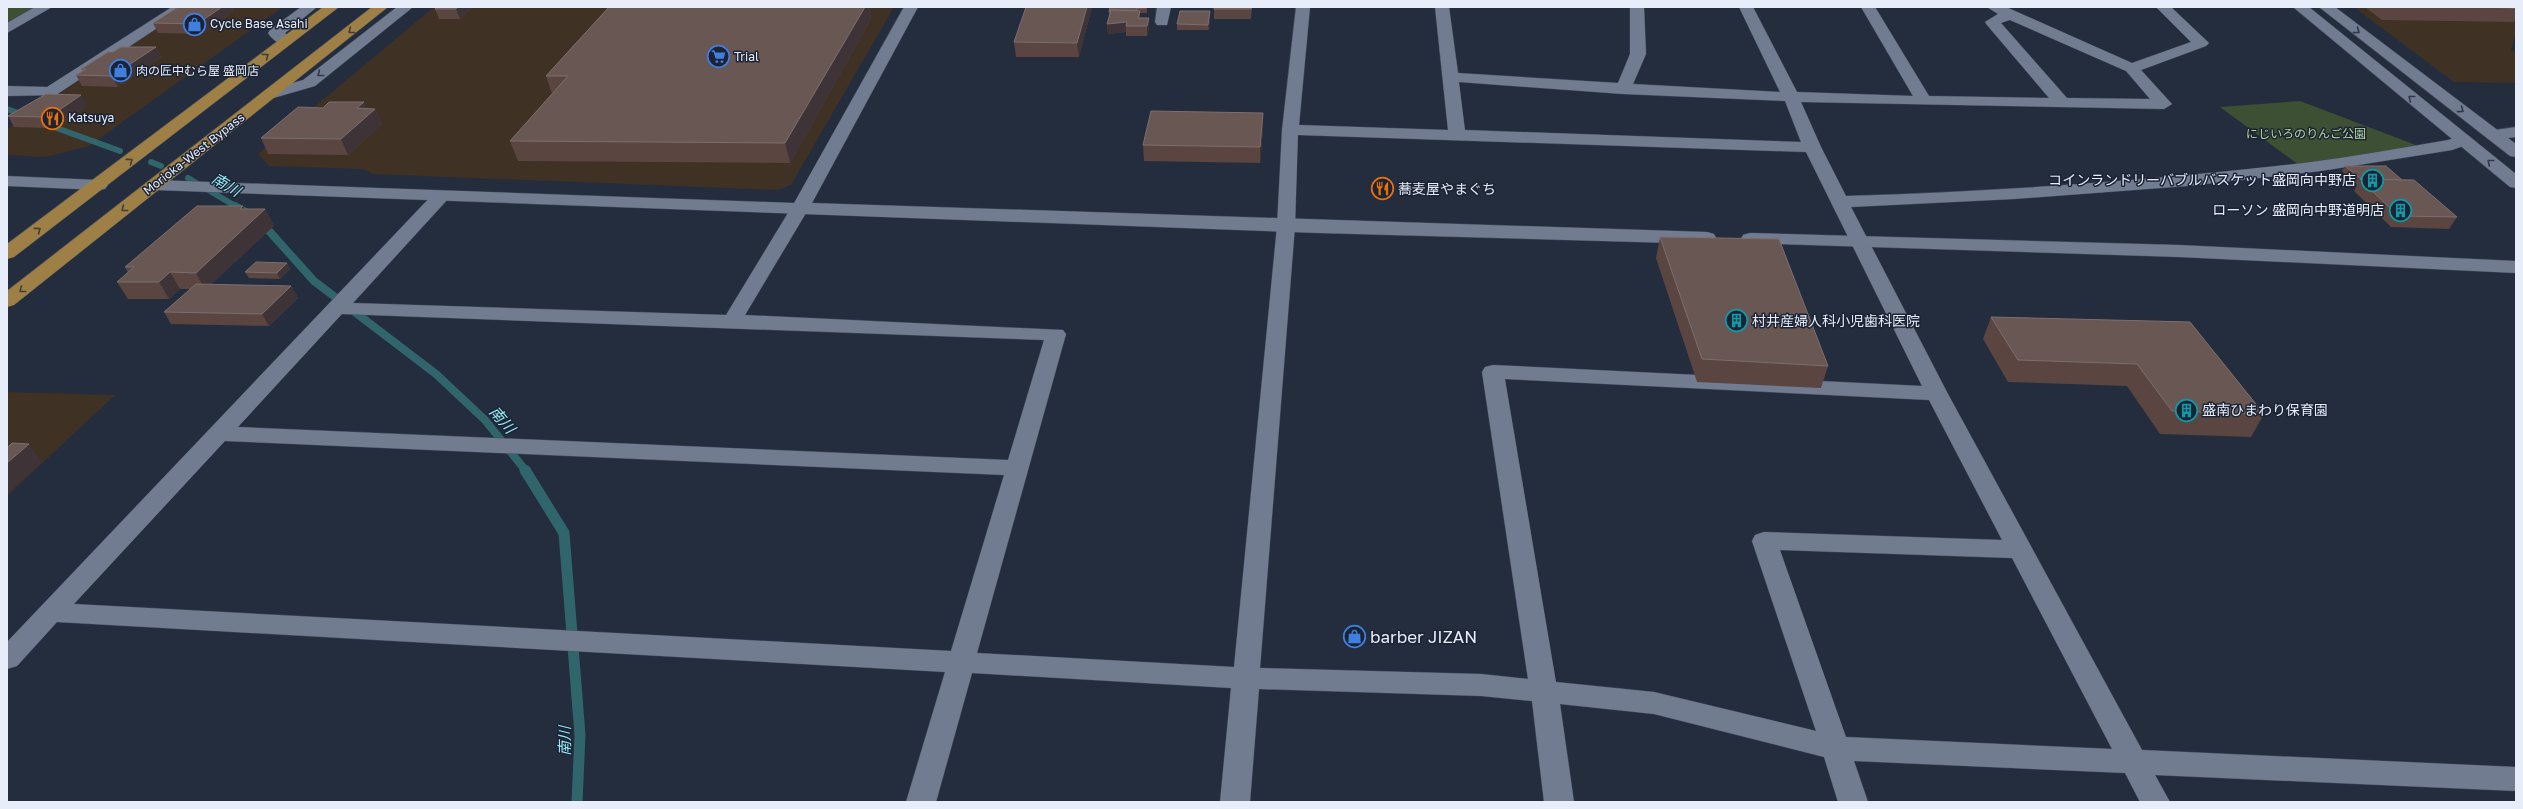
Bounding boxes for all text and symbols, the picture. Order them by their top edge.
shop icon: Cycle Base Asahi [181,11,207,37]
place label: Cycle Base Asahi [210,16,308,31]
one-way arrow [348,26,355,33]
one-way arrow [2353,26,2360,33]
supermarket icon: Trial [705,44,731,70]
place label: Trial [734,49,759,64]
one-way arrow [262,54,269,61]
shop icon: 肉の匠中むら屋 盛岡店 [108,58,134,84]
place label: 肉の匠中むら屋 盛岡店 [136,63,259,78]
one-way arrow [318,70,325,77]
one-way arrow [2409,95,2416,102]
restaurant icon: Katsuya [40,105,66,131]
one-way arrow [2456,105,2463,112]
street label: Morioka-West Bypass [140,109,247,198]
place label: Katsuya [68,110,114,125]
park label: にじいろのりんご公園 [2246,126,2366,141]
one-way arrow [125,159,132,166]
one-way arrow [2487,159,2494,166]
building icon: コインランドリーバブルバスケット盛岡向中野店 [2359,167,2385,193]
water label: 南川 [209,169,246,201]
place label: コインランドリーバブルバスケット盛岡向中野店 [2048,171,2356,188]
restaurant icon: 蕎麦屋やまぐち [1370,176,1396,202]
place label: 蕎麦屋やまぐち [1398,180,1496,197]
building icon: ローソン 盛岡向中野道明店 [2387,197,2413,223]
place label: ローソン 盛岡向中野道明店 [2213,201,2384,218]
one-way arrow [121,205,128,212]
one-way arrow [34,228,41,235]
one-way arrow [19,285,26,292]
building icon: 村井産婦人科小児歯科医院 [1723,308,1749,334]
place label: 村井産婦人科小児歯科医院 [1752,312,1920,329]
building icon: 盛南ひまわり保育園 [2174,397,2200,423]
place label: 盛南ひまわり保育園 [2202,401,2328,418]
water label: 南川 [486,402,521,438]
shop icon: barber JIZAN [1341,624,1367,650]
place label: barber JIZAN [1370,626,1477,647]
water label: 南川 [555,724,573,756]

